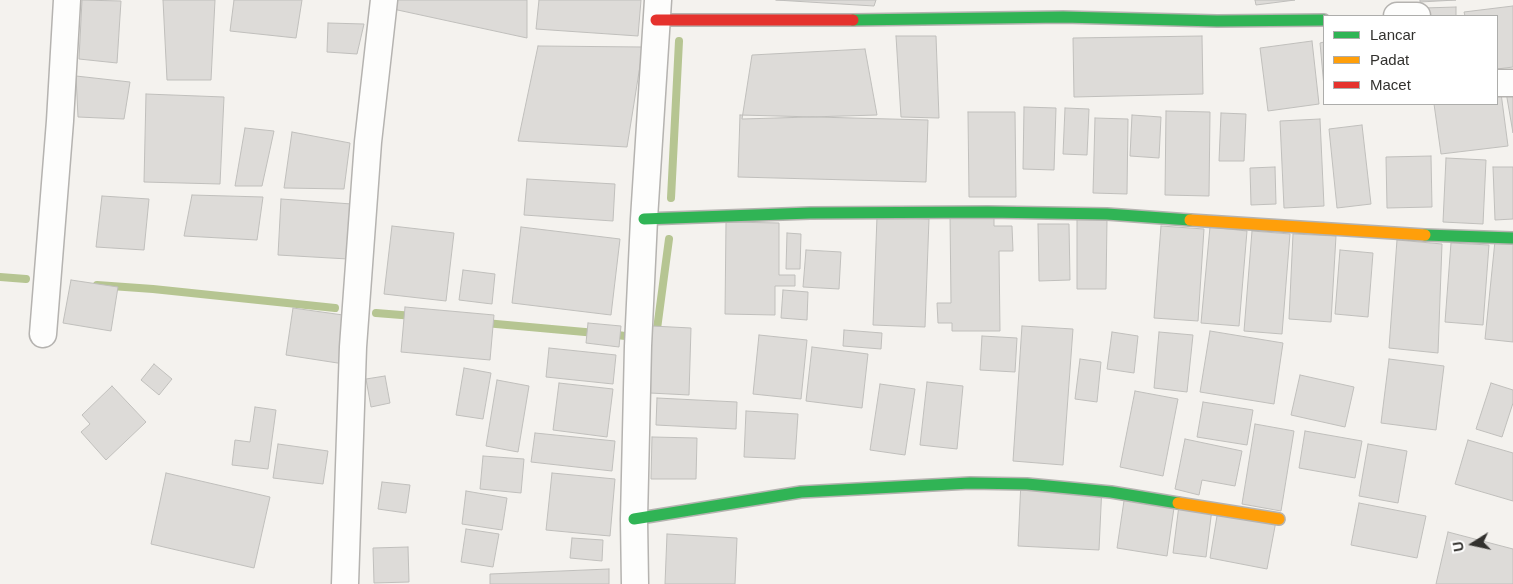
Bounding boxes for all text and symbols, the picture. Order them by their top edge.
legend [1323,15,1498,105]
text: Lancar [1370,26,1416,43]
text: Padat [1370,51,1409,68]
text: Macet [1370,76,1411,93]
north arrow [1448,519,1498,569]
text: U [1449,540,1467,553]

